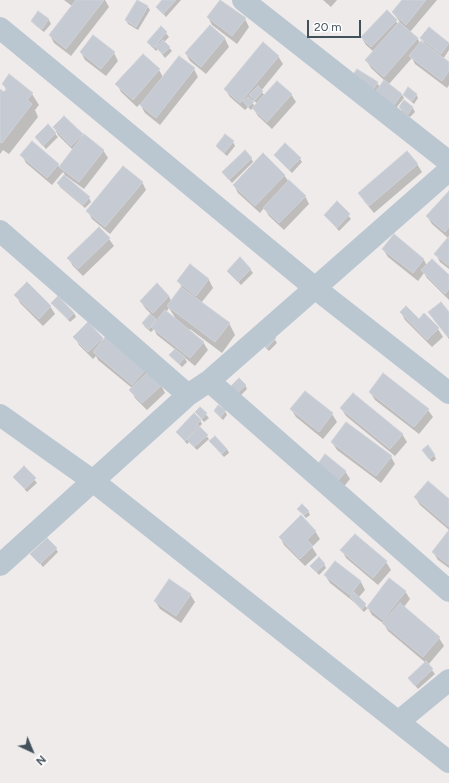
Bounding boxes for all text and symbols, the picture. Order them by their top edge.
scale bar [309,12,363,38]
text: 20 m [314,20,342,34]
north arrow [12,731,52,771]
text: N [33,752,48,768]

